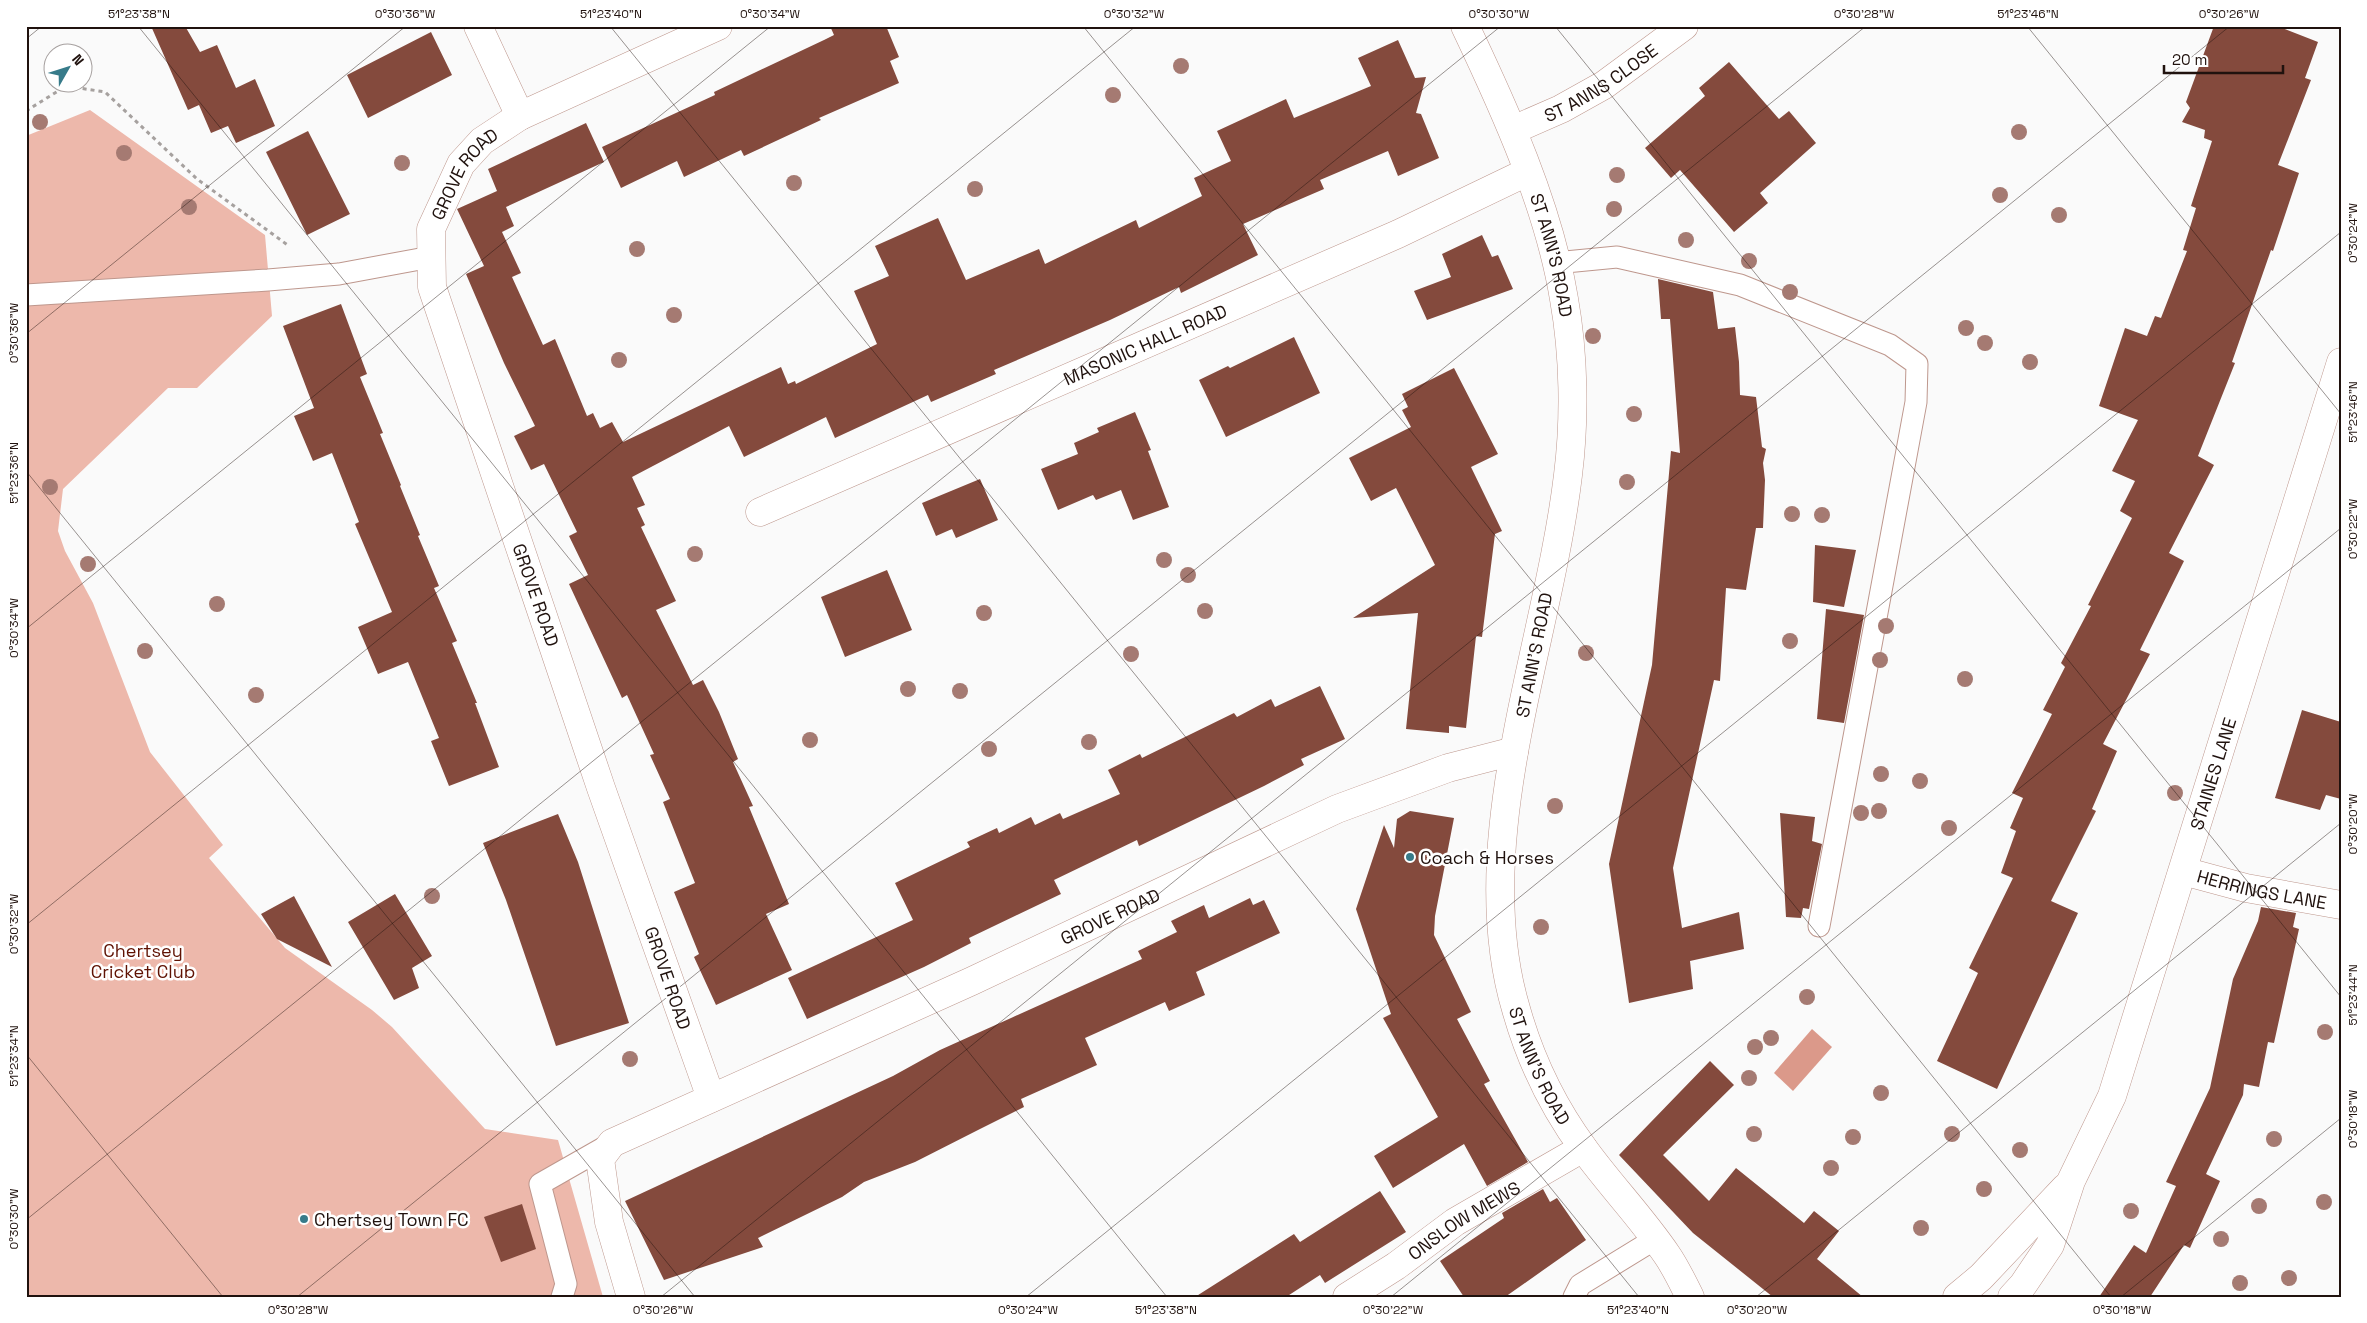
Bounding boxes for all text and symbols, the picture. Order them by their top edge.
text: 51°23'38"N [108,6,170,22]
text: 0°30'36"W [375,6,436,22]
text: 51°23'40"N [580,6,642,22]
text: 0°30'34"W [740,6,801,22]
text: 0°30'32"W [1104,6,1165,22]
text: 0°30'30"W [1469,6,1530,22]
text: 0°30'28"W [1834,6,1895,22]
text: 51°23'46"N [1997,6,2059,22]
text: 0°30'26"W [2199,6,2260,22]
street label: ST ANNS CLOSE [1540,38,1662,127]
north arrow [42,42,92,92]
scale bar [2164,42,2283,74]
text: 20 m [2172,50,2207,69]
text: N [68,51,88,69]
street label: GROVE ROAD [425,122,502,223]
street label: ST ANN'S ROAD [1526,190,1578,319]
text: 0°30'24"W [2345,203,2361,263]
street label: MASONIC HALL ROAD [1060,299,1230,390]
text: 0°30'36"W [6,302,22,363]
text: 51°23'46"N [2345,381,2361,443]
text: 51°23'36"N [6,442,22,504]
text: 0°30'22"W [2345,498,2361,559]
street label: GROVE ROAD [508,540,564,650]
street label: ST ANN'S ROAD [1511,591,1557,719]
text: 0°30'34"W [6,597,22,658]
street label: STAINES LANE [2184,715,2241,833]
text: 0°30'20"W [2345,793,2361,854]
place label: Coach & Horses [1420,846,1554,869]
marker: Coach & Horses [1404,851,1416,863]
street label: HERRINGS LANE [2195,864,2328,914]
street label: GROVE ROAD [1056,883,1163,949]
text: 0°30'32"W [6,893,22,954]
street label: GROVE ROAD [640,923,696,1033]
park label: Chertsey Cricket Club [91,939,195,983]
text: 51°23'44"N [2345,964,2361,1026]
street label: ST ANN'S ROAD [1504,1004,1576,1129]
text: 51°23'34"N [6,1025,22,1087]
text: 0°30'18"W [2345,1089,2361,1148]
street label: ONSLOW MEWS [1403,1175,1524,1265]
text: 0°30'30"W [6,1188,22,1249]
place label: Chertsey Town FC [314,1208,469,1231]
marker: Chertsey Town FC [298,1213,310,1225]
text: 0°30'28"W [268,1302,329,1318]
text: 0°30'26"W [633,1302,694,1318]
text: 0°30'24"W [998,1302,1058,1318]
text: 51°23'38"N [1135,1302,1197,1318]
text: 0°30'22"W [1363,1302,1424,1318]
text: 51°23'40"N [1607,1302,1669,1318]
text: 0°30'20"W [1727,1302,1788,1318]
text: 0°30'18"W [2093,1302,2152,1318]

